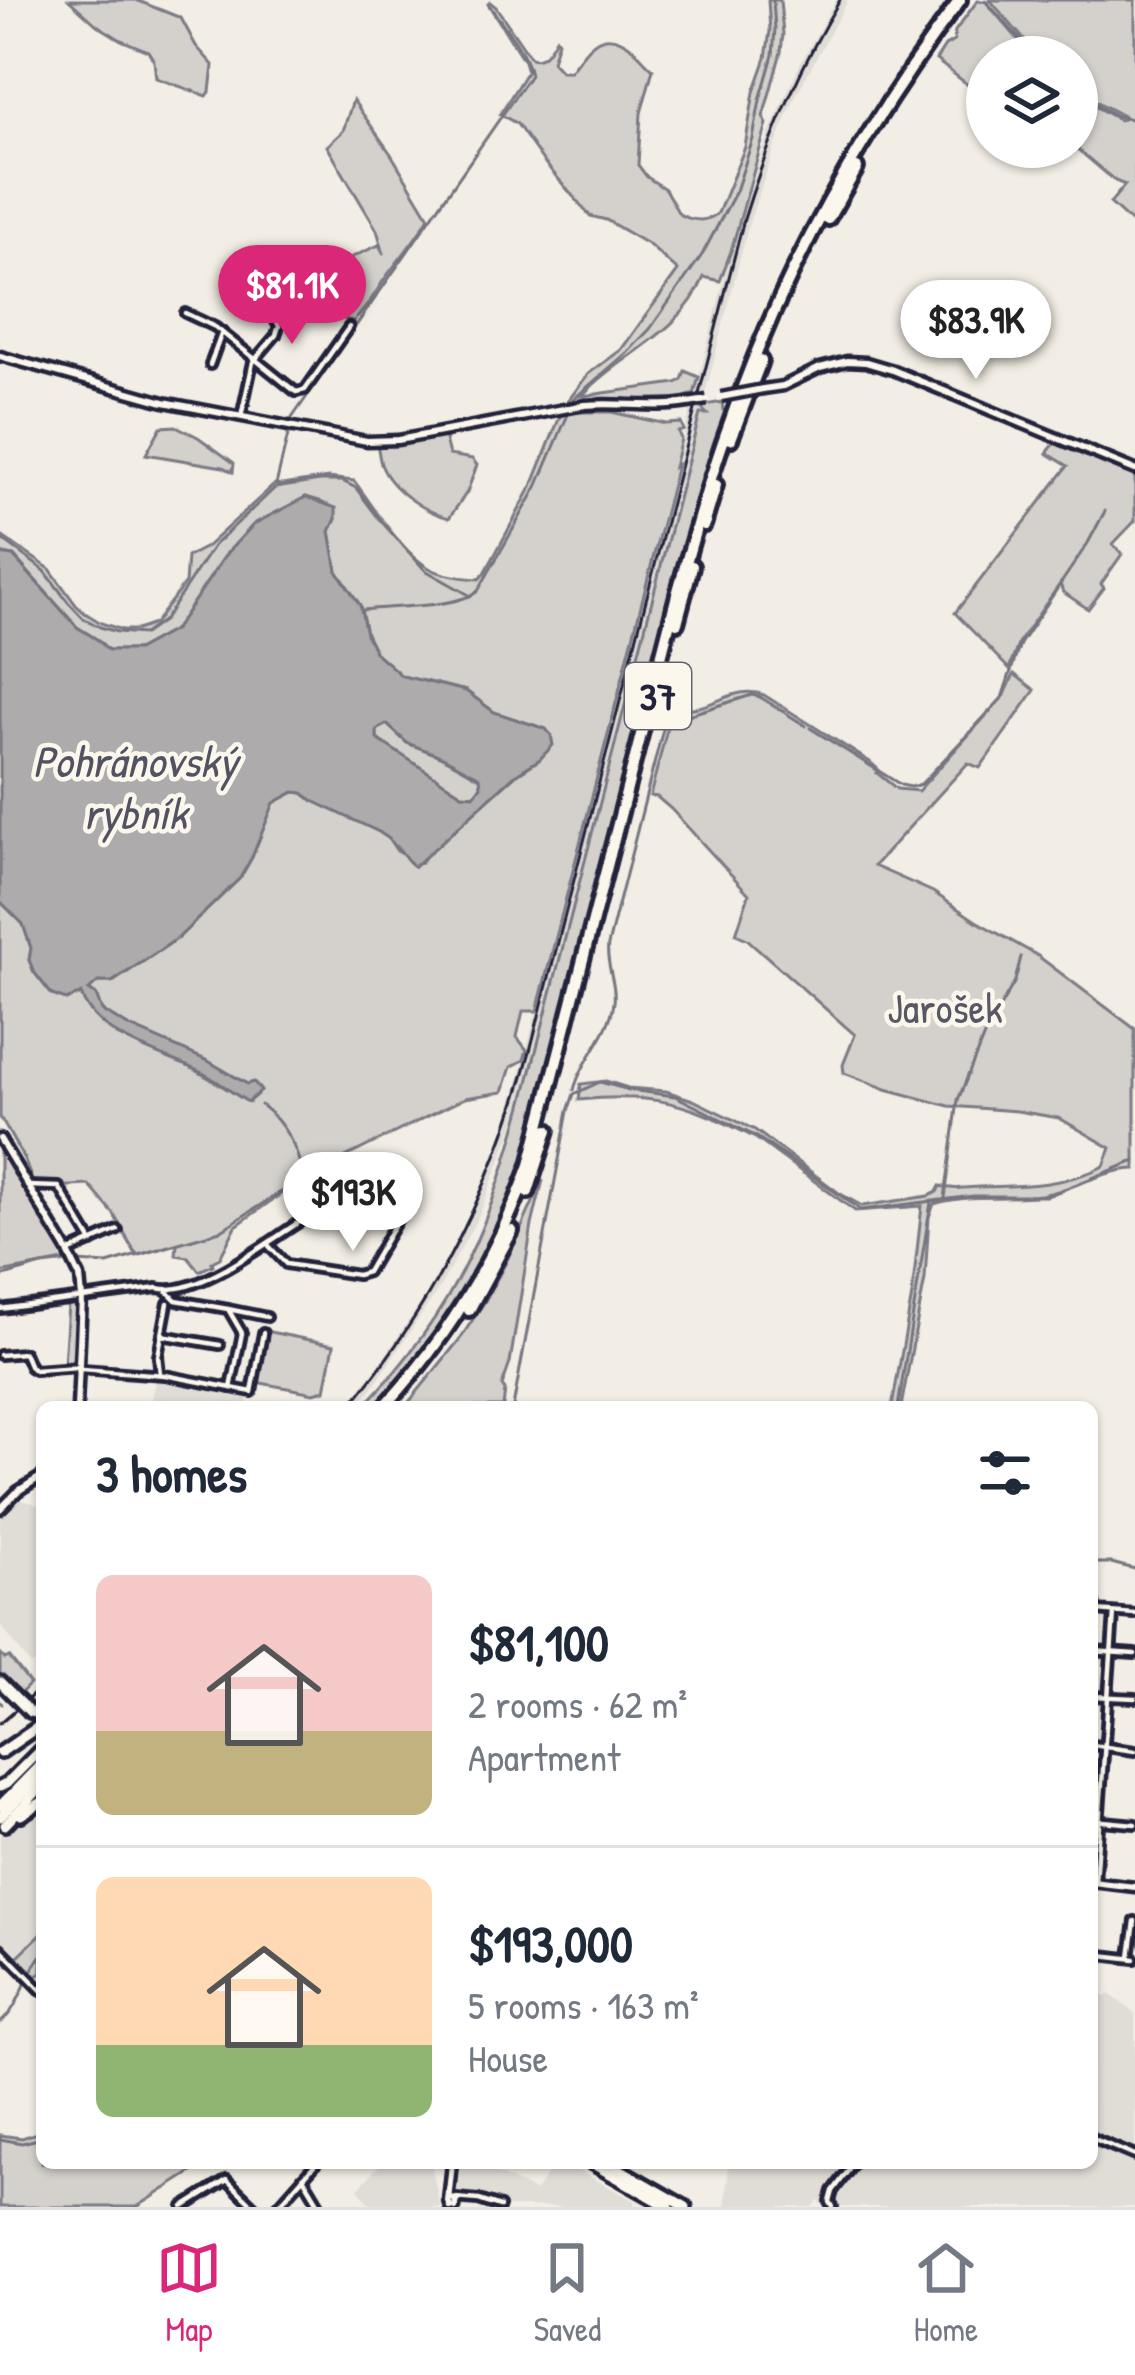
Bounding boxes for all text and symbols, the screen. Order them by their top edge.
map controls [966,36,1098,168]
button: layers [966,36,1098,168]
pin: $81.1K [194,245,390,347]
text: $81.1K [245,257,339,310]
pin: $83.9K [878,280,1074,382]
text: $83.9K [927,292,1025,345]
road number: 37 [625,663,691,729]
water label: Pohránovský rybník [32,730,242,843]
park label: Jarošek [887,979,1003,1036]
pin: $193K [269,1152,437,1254]
text: $193K [310,1164,396,1217]
text: 3 homes [96,1439,247,1508]
icon: filters [972,1440,1038,1506]
text: $81,100 [468,1608,609,1677]
icon: home [192,1623,336,1767]
text: 2 rooms · 62 m² [468,1677,687,1730]
text: Apartment [468,1730,621,1783]
text: $193,000 [468,1909,633,1978]
icon: home [192,1925,336,2069]
text: 5 rooms · 163 m² [468,1978,699,2031]
text: House [468,2031,548,2084]
tab: Map [156,2235,222,2351]
tab: Saved [534,2235,601,2351]
tab: Home [913,2235,979,2351]

